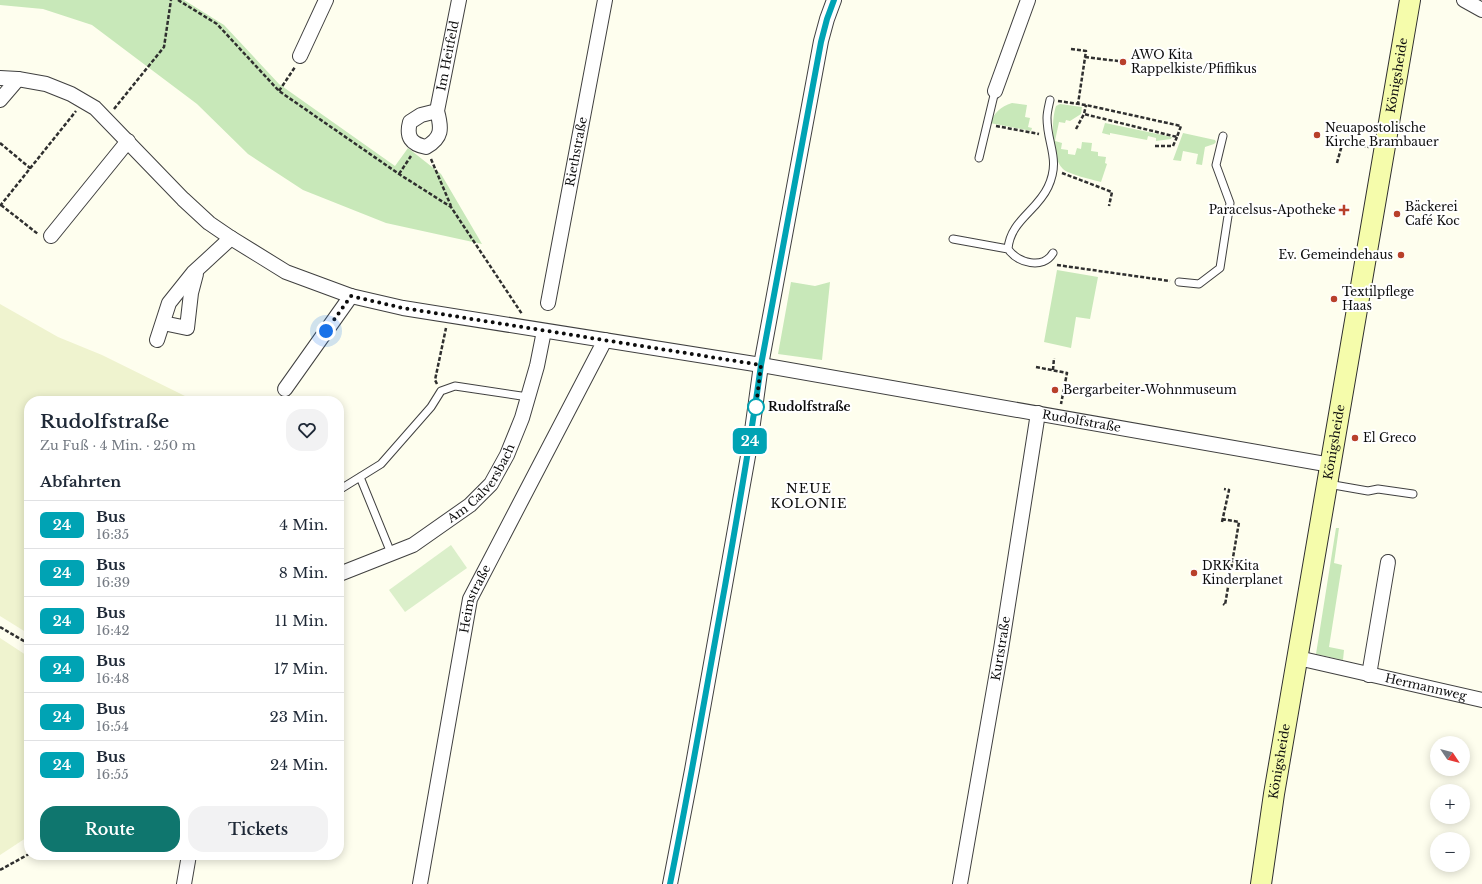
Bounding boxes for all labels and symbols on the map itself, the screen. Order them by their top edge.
street label: Im Heitfeld [433,19,462,92]
street label: Königsheide [1383,36,1410,114]
place label: AWO Kita Rappelkiste/Pfiffikus [1130,47,1257,76]
marker: AWO Kita Rappelkiste/Pfiffikus [1118,57,1128,67]
street label: Riethstraße [562,115,590,188]
place label: Neuapostolische Kirche Brambauer [1325,120,1439,149]
marker: Neuapostolische Kirche Brambauer [1312,130,1322,140]
place label: Bäckerei Café Koc [1405,199,1460,228]
place label: Paracelsus-Apotheke [1209,202,1336,217]
marker: Paracelsus-Apotheke [1339,205,1349,215]
marker: Bäckerei Café Koc [1392,209,1402,219]
place label: Ev. Gemeindehaus [1278,247,1393,262]
marker: Ev. Gemeindehaus [1396,250,1406,260]
place label: Textilpflege Haas [1342,284,1414,313]
marker: Textilpflege Haas [1329,294,1339,304]
your location [316,321,336,341]
place label: Bergarbeiter-Wohnmuseum [1063,382,1237,397]
marker: Bergarbeiter-Wohnmuseum [1050,385,1060,395]
marker: Rudolfstraße [747,398,765,416]
place label: Rudolfstraße [768,399,851,414]
street label: Königsheide [1320,403,1348,481]
street label: Rudolfstraße [1041,406,1122,435]
line badge: 24 [732,428,768,454]
place label: El Greco [1363,430,1416,445]
marker: El Greco [1350,433,1360,443]
street label: Am Calversbach [443,442,518,526]
district label: NEUE KOLONIE [771,480,847,512]
place label: DRK Kita Kinderplanet [1202,558,1283,587]
street label: Heimstraße [456,562,494,634]
marker: DRK Kita Kinderplanet [1189,568,1199,578]
street label: Kurtstraße [988,615,1013,682]
street label: Hermannweg [1383,670,1469,703]
street label: Königsheide [1265,722,1293,800]
north arrow [1430,736,1470,776]

